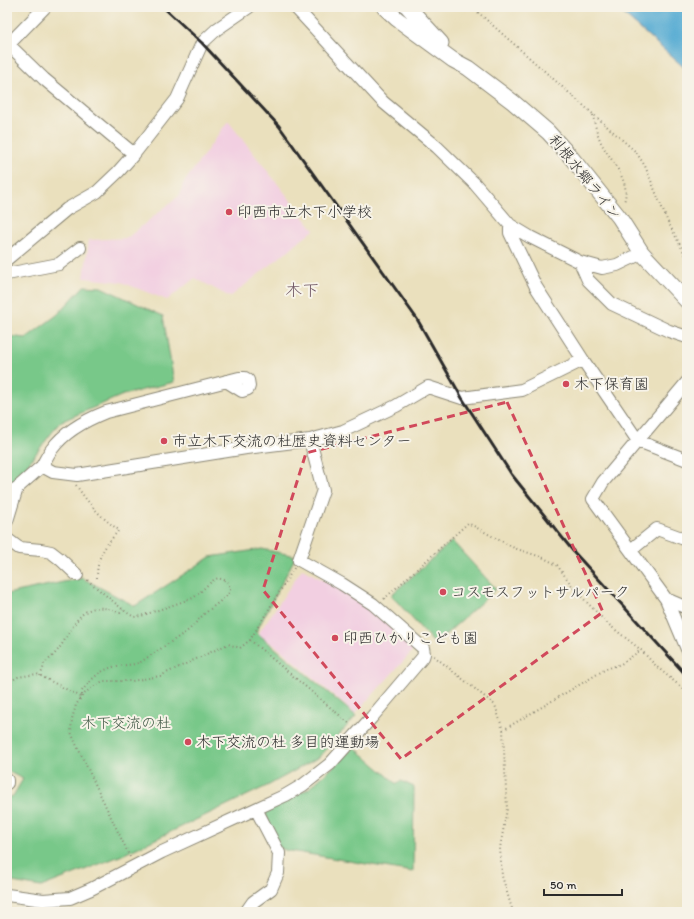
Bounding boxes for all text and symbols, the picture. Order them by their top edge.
street label: 利根水郷ライン [545,131,625,223]
place label: 印西市立木下小学校 [237,203,372,221]
marker: 印西市立木下小学校 [224,207,234,217]
district label: 木下 [285,280,319,300]
place label: 木下保育園 [574,375,649,393]
marker: 木下保育園 [561,379,571,389]
place label: 市立木下交流の杜歴史資料センター [172,432,411,450]
marker: 市立木下交流の杜歴史資料センター [159,436,169,446]
place label: コスモスフットサルパーク [451,583,630,601]
marker: コスモスフットサルパーク [438,587,448,597]
place label: 印西ひかりこども園 [343,629,478,647]
marker: 印西ひかりこども園 [330,633,340,643]
park label: 木下交流の杜 [81,714,171,732]
place label: 木下交流の杜 多目的運動場 [196,733,379,751]
marker: 木下交流の杜 多目的運動場 [183,737,193,747]
scale bar [544,871,622,897]
text: 50 m [550,878,576,892]

